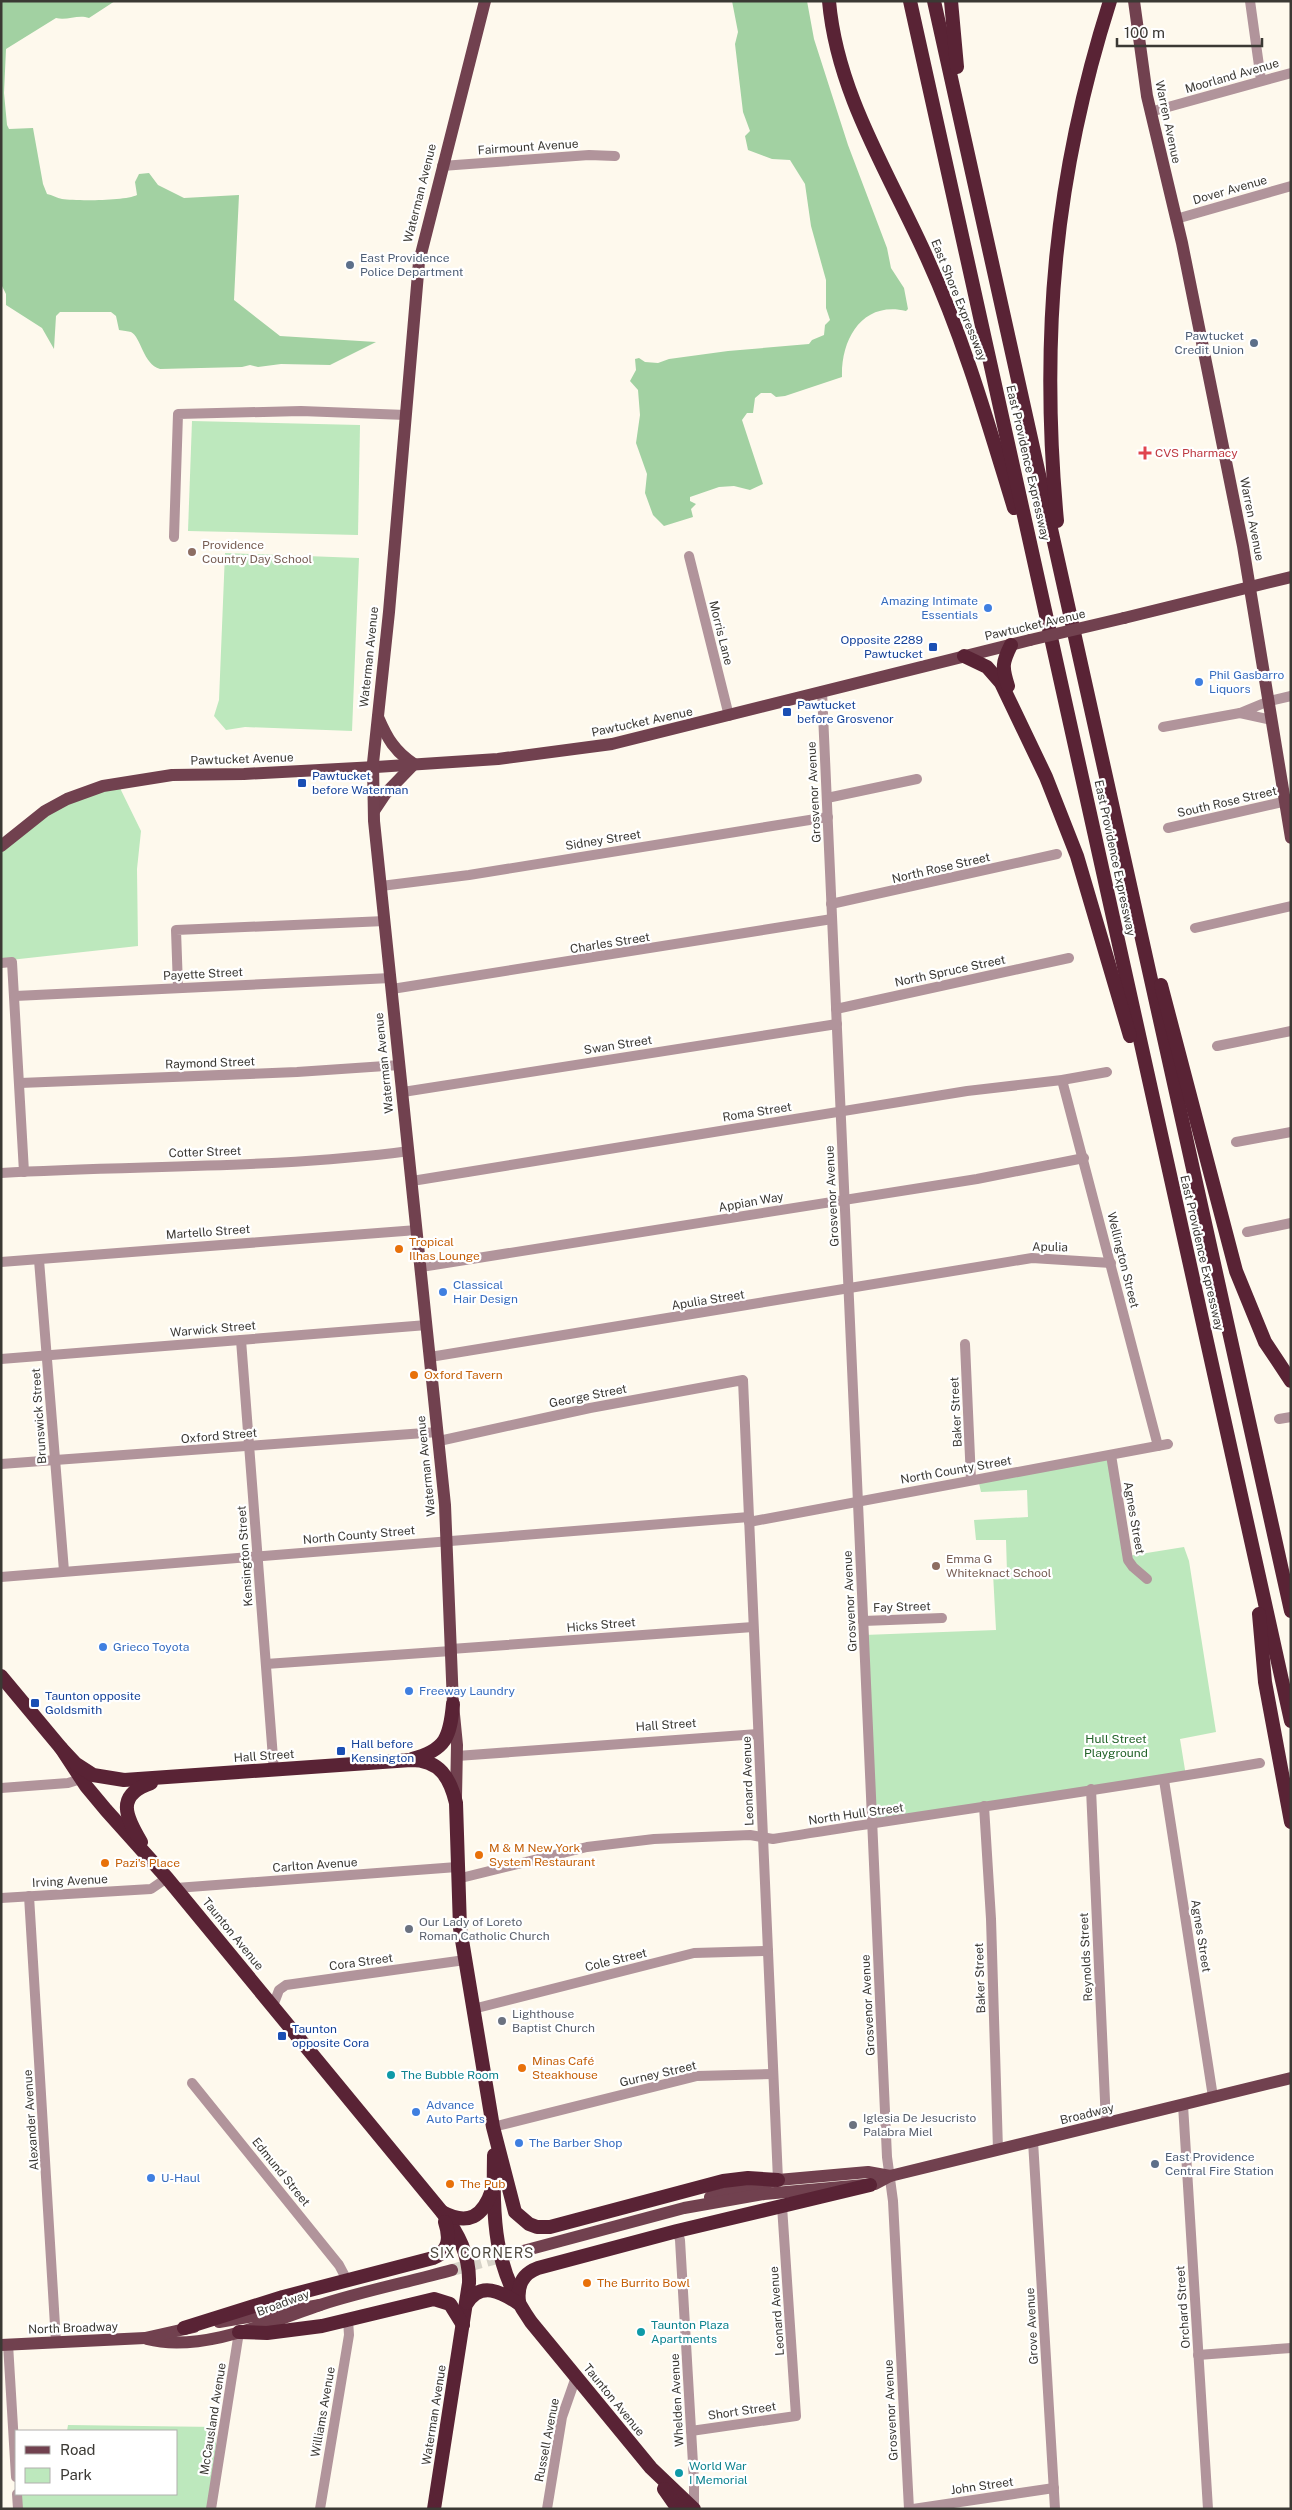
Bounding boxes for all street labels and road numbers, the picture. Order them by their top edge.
street label: Moorland Avenue [1183,56,1281,96]
street label: Warren Avenue [1152,79,1184,165]
street label: Fairmount Avenue [477,136,579,158]
street label: Waterman Avenue [401,142,439,244]
street label: Dover Avenue [1191,173,1269,207]
street label: East Shore Expressway [928,237,990,364]
street label: East Providence Expressway [1003,384,1053,543]
street label: Warren Avenue [1237,476,1267,562]
street label: Morris Lane [706,599,736,667]
street label: Waterman Avenue [357,606,381,708]
street label: Pawtucket Avenue [983,607,1087,643]
street label: Pawtucket Avenue [590,704,694,740]
street label: Grosvenor Avenue [804,741,824,843]
street label: Pawtucket Avenue [190,750,294,768]
street label: East Providence Expressway [1092,779,1139,938]
street label: South Rose Street [1176,784,1278,820]
street label: Sidney Street [564,827,642,853]
street label: North Rose Street [891,850,992,886]
street label: Charles Street [569,930,651,956]
street label: North Spruce Street [893,952,1007,990]
street label: Payette Street [163,965,244,983]
street label: Waterman Avenue [372,1012,396,1114]
street label: Swan Street [583,1033,653,1057]
street label: Raymond Street [165,1054,256,1072]
street label: Roma Street [721,1100,793,1124]
street label: Cotter Street [168,1144,242,1160]
street label: Grosvenor Avenue [822,1145,842,1247]
street label: East Providence Expressway [1177,1174,1227,1333]
street label: Appian Way [717,1189,785,1215]
street label: Wellington Street [1104,1211,1142,1310]
street label: Martello Street [165,1222,251,1242]
street label: Apulia [1032,1240,1068,1254]
street label: Apulia Street [670,1287,746,1313]
street label: Warwick Street [170,1318,257,1340]
street label: Brunswick Street [29,1367,49,1464]
street label: Baker Street [947,1376,965,1448]
street label: George Street [548,1382,628,1410]
street label: Waterman Avenue [414,1415,438,1517]
street label: Oxford Street [180,1426,258,1446]
street label: North County Street [899,1453,1013,1487]
street label: Agnes Street [1121,1481,1147,1556]
street label: Kensington Street [234,1505,256,1607]
street label: North County Street [302,1523,416,1547]
street label: Grosvenor Avenue [840,1550,860,1652]
street label: Fay Street [873,1599,931,1615]
street label: Hicks Street [566,1615,636,1635]
street label: Hall Street [635,1716,697,1734]
street label: Leonard Avenue [739,1736,757,1826]
street label: Hall Street [233,1747,295,1765]
street label: North Hull Street [807,1800,905,1828]
street label: Carlton Avenue [272,1855,358,1875]
street label: Irving Avenue [32,1872,108,1890]
street label: Taunton Avenue [200,1895,267,1973]
street label: Agnes Street [1188,1899,1214,1974]
street label: Reynolds Street [1077,1912,1095,2002]
street label: Baker Street [972,1942,988,2014]
street label: Cole Street [584,1946,649,1974]
street label: Cora Street [328,1951,394,1973]
street label: Grosvenor Avenue [858,1954,878,2056]
street label: Gurney Street [618,2058,698,2090]
street label: Alexander Avenue [20,2069,42,2171]
street label: Broadway [1059,2100,1116,2127]
street label: Edmund Street [249,2135,313,2209]
street label: Orchard Street [1173,2265,1193,2349]
street label: Leonard Avenue [767,2266,787,2356]
street label: Broadway [255,2287,312,2319]
street label: Grove Avenue [1023,2287,1041,2365]
street label: North Broadway [28,2319,119,2337]
street label: Whelden Avenue [668,2353,686,2447]
street label: Grosvenor Avenue [881,2359,901,2461]
street label: Taunton Avenue [581,2361,648,2439]
street label: McCausland Avenue [197,2362,229,2476]
street label: Waterman Avenue [419,2364,449,2466]
street label: Williams Avenue [308,2365,338,2458]
street label: Russell Avenue [532,2397,562,2483]
street label: Short Street [707,2399,777,2423]
street label: John Street [950,2475,1015,2497]

